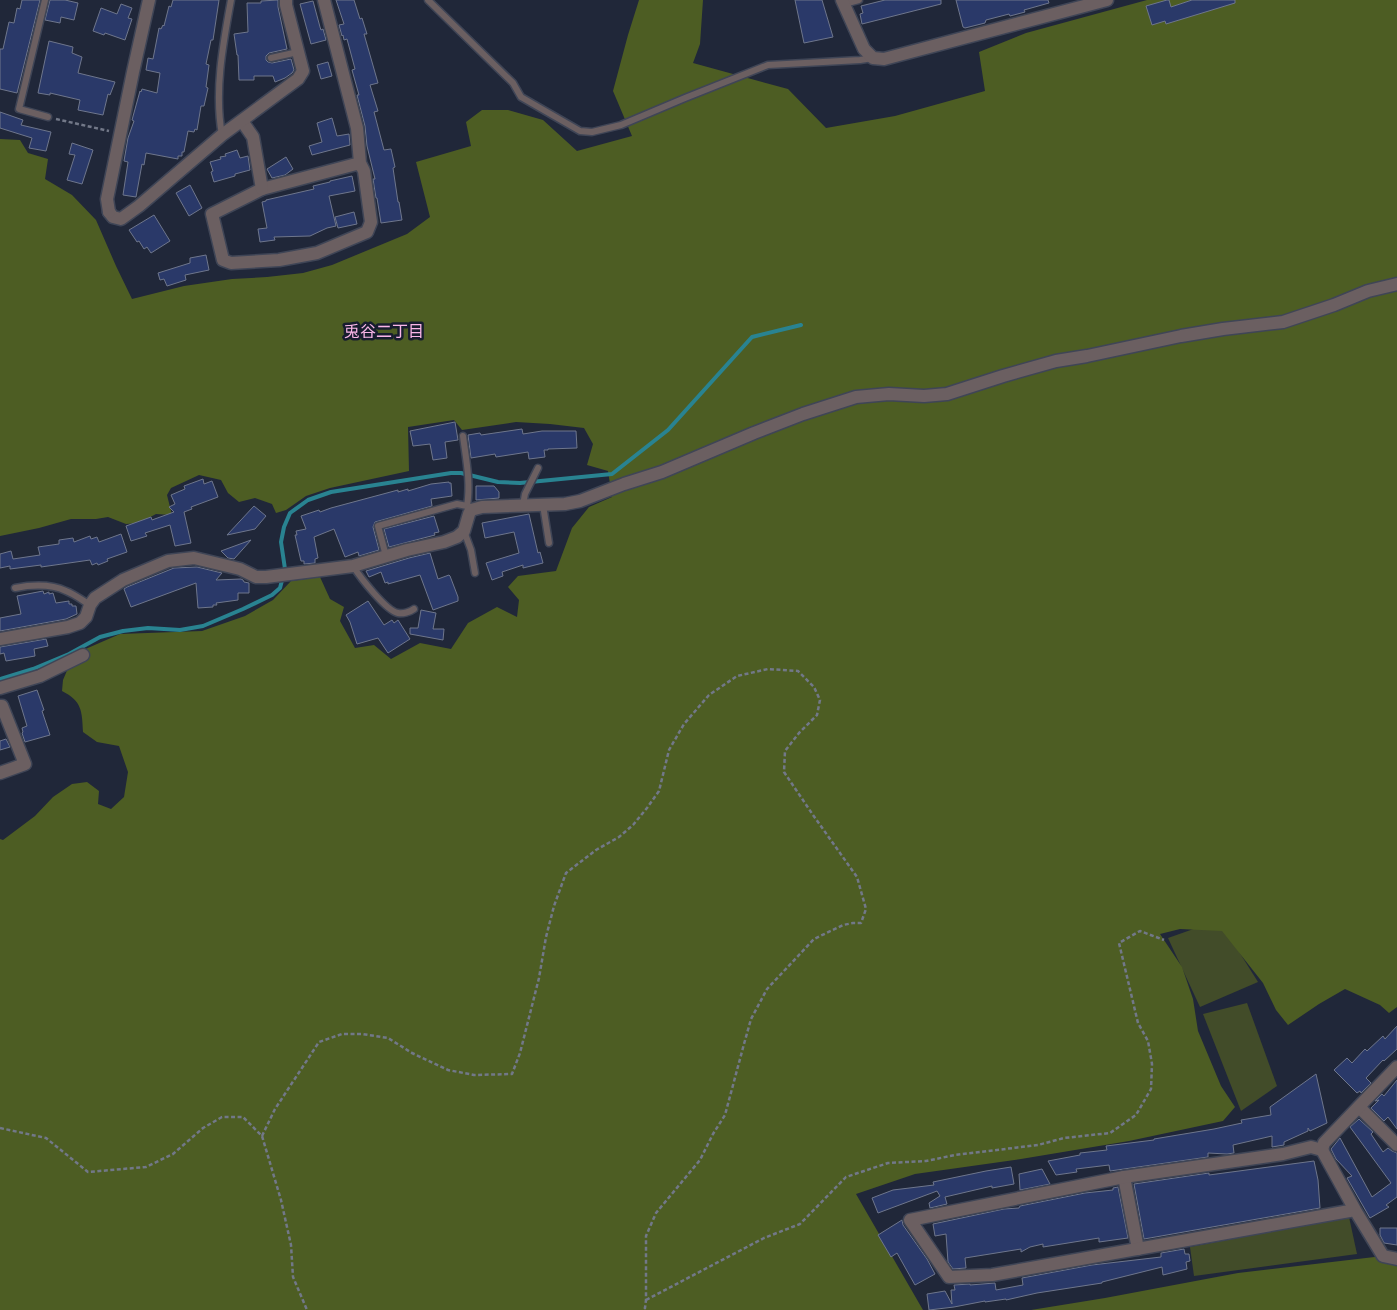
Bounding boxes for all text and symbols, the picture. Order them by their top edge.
district label: 兎谷二丁目 [344,320,424,343]

